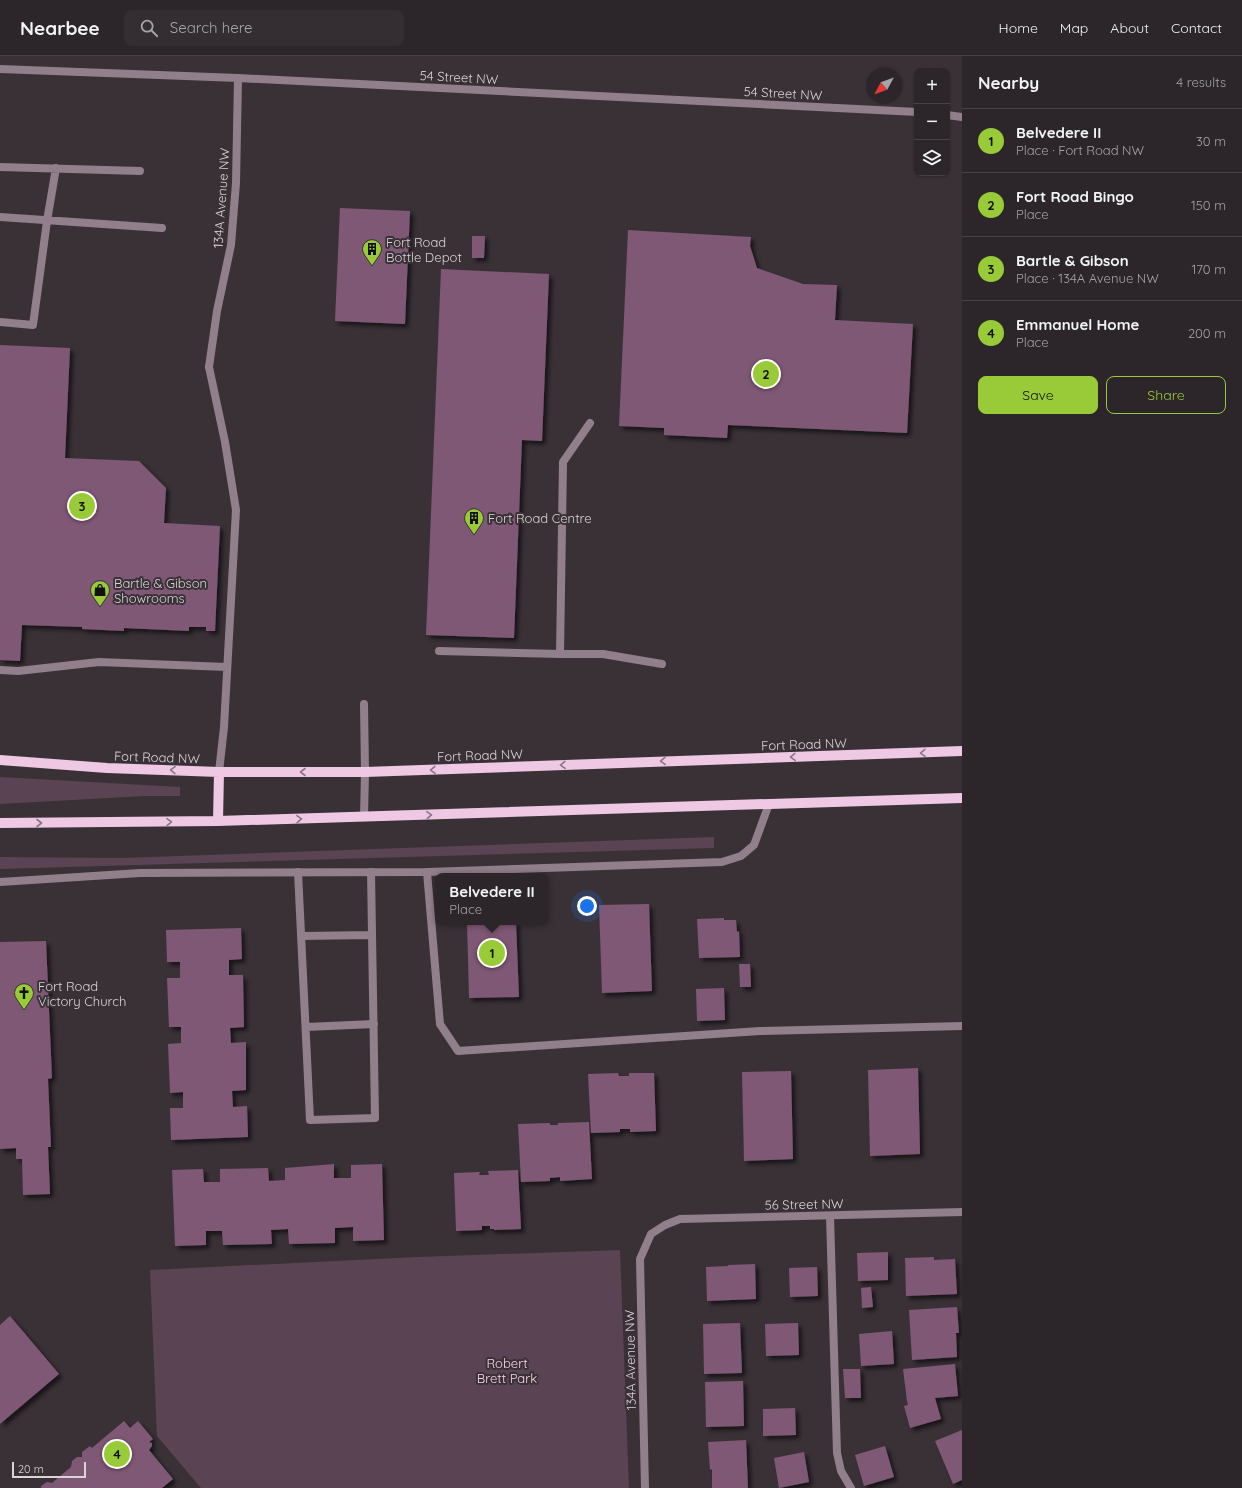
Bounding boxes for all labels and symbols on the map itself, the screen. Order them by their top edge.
street label: 54 Street NW [419,67,499,87]
north arrow [866,68,902,104]
street label: 54 Street NW [743,83,823,103]
street label: 134A Avenue NW [210,147,233,249]
place label: Fort Road Bottle Depot [386,234,462,265]
building icon: Fort Road Bottle Depot [361,238,383,266]
pin: 2 [753,359,779,389]
pin: 3 [69,491,95,521]
building icon: Fort Road Centre [463,507,485,535]
place label: Fort Road Centre [488,510,592,526]
place label: Bartle & Gibson Showrooms [114,575,207,606]
shop icon: Bartle & Gibson Showrooms [89,579,111,607]
street label: Fort Road NW [761,734,848,753]
street label: Fort Road NW [437,745,524,764]
street label: Fort Road NW [114,748,201,767]
one-way arrow [920,748,926,757]
one-way arrow [790,753,796,761]
one-way arrow [660,757,666,766]
one-way arrow [560,761,566,769]
one-way arrow [430,765,436,774]
one-way arrow [170,766,176,774]
one-way arrow [300,768,306,776]
one-way arrow [426,811,432,819]
one-way arrow [296,815,302,823]
one-way arrow [166,818,172,826]
one-way arrow [36,819,42,827]
your location [577,896,597,916]
pin: 1 [479,938,505,968]
place label: Fort Road Victory Church [38,978,126,1009]
church icon: Fort Road Victory Church [13,982,35,1010]
street label: 56 Street NW [764,1195,844,1213]
street label: 134A Avenue NW [621,1309,639,1410]
park label: Robert Brett Park [477,1355,537,1386]
pin: 4 [104,1439,130,1469]
scale bar [12,1460,86,1479]

